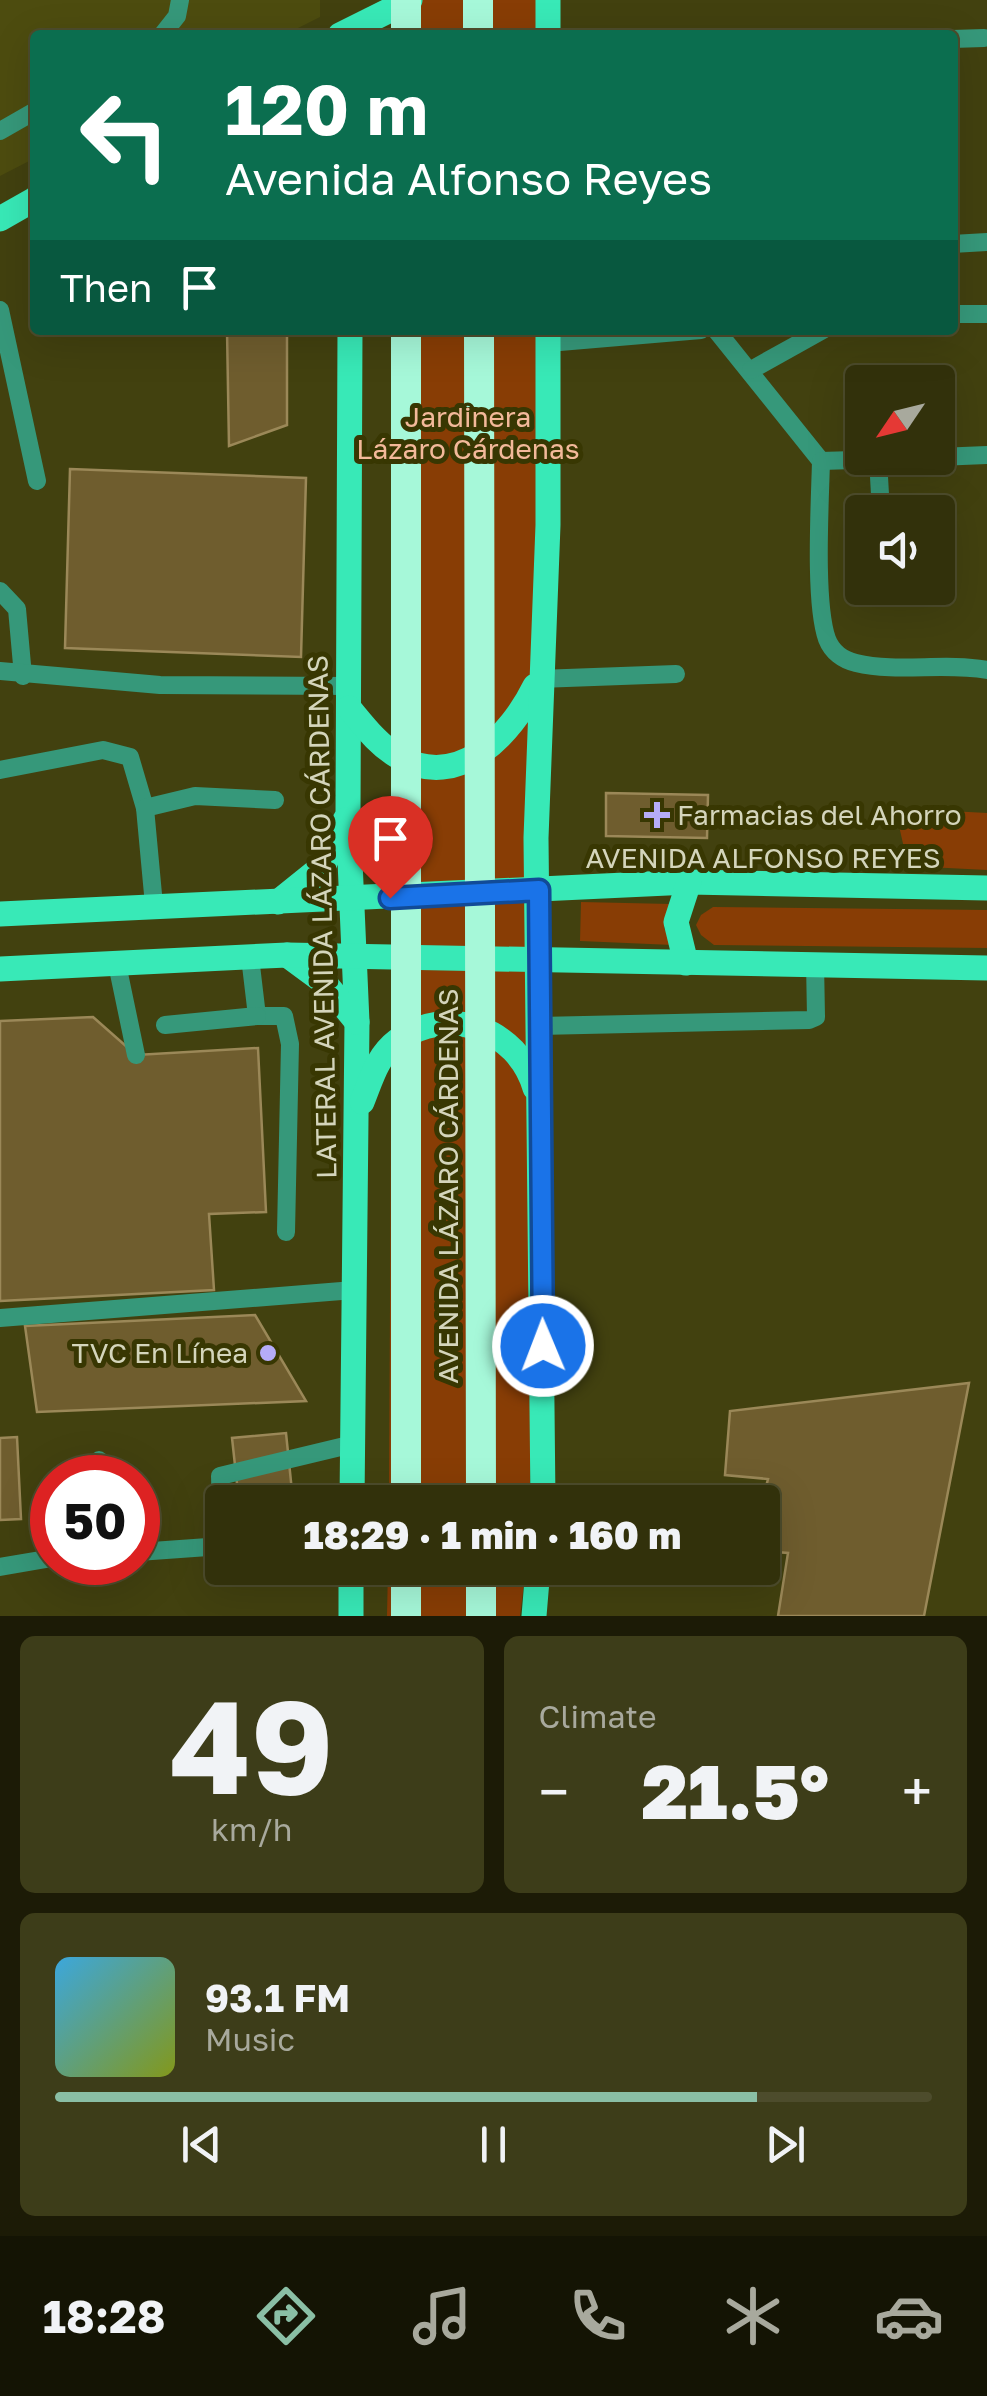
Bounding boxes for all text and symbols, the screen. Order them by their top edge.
text: 120 m [225,66,428,150]
icon: left [60,70,190,200]
text: Avenida Alfonso Reyes [225,151,712,205]
icon: arrive [172,260,227,315]
text: Then [60,265,152,310]
north arrow [845,365,955,475]
map controls [845,365,955,605]
park label: Jardinera Lázaro Cárdenas [356,400,580,465]
button: sound [845,495,955,605]
street label: LATERAL AVENIDA LÁZARO CÁRDENAS [300,655,343,1179]
pin [348,796,433,899]
place label: Farmacias del Ahorro [677,798,961,831]
marker: Farmacias del Ahorro [646,804,668,826]
icon: arrive [363,811,418,866]
street label: AVENIDA ALFONSO REYES [585,841,941,874]
street label: AVENIDA LÁZARO CÁRDENAS [431,988,464,1384]
position arrow [491,1294,595,1398]
place label: TVC En Línea [72,1336,248,1369]
marker: TVC En Línea [257,1342,279,1364]
speed limit sign: 50 [30,1455,160,1585]
text: 18:29 · 1 min · 160 m [304,1512,681,1557]
text: 49 [170,1667,334,1823]
text: Climate [539,1697,657,1735]
text: 21.5° [642,1745,829,1836]
text: − [539,1758,569,1824]
text: + [902,1758,932,1824]
text: km/h [211,1810,292,1848]
text: 93.1 FM [205,1975,350,2020]
text: Music [205,2020,295,2058]
icon: previous [174,2117,229,2172]
icon: pause [466,2117,521,2172]
icon: next [758,2117,813,2172]
icon: directions [251,2281,321,2351]
icon: music [407,2281,477,2351]
icon: phone [563,2281,633,2351]
icon: climate [718,2281,788,2351]
icon: car [874,2281,944,2351]
text: 18:28 [43,2289,166,2343]

